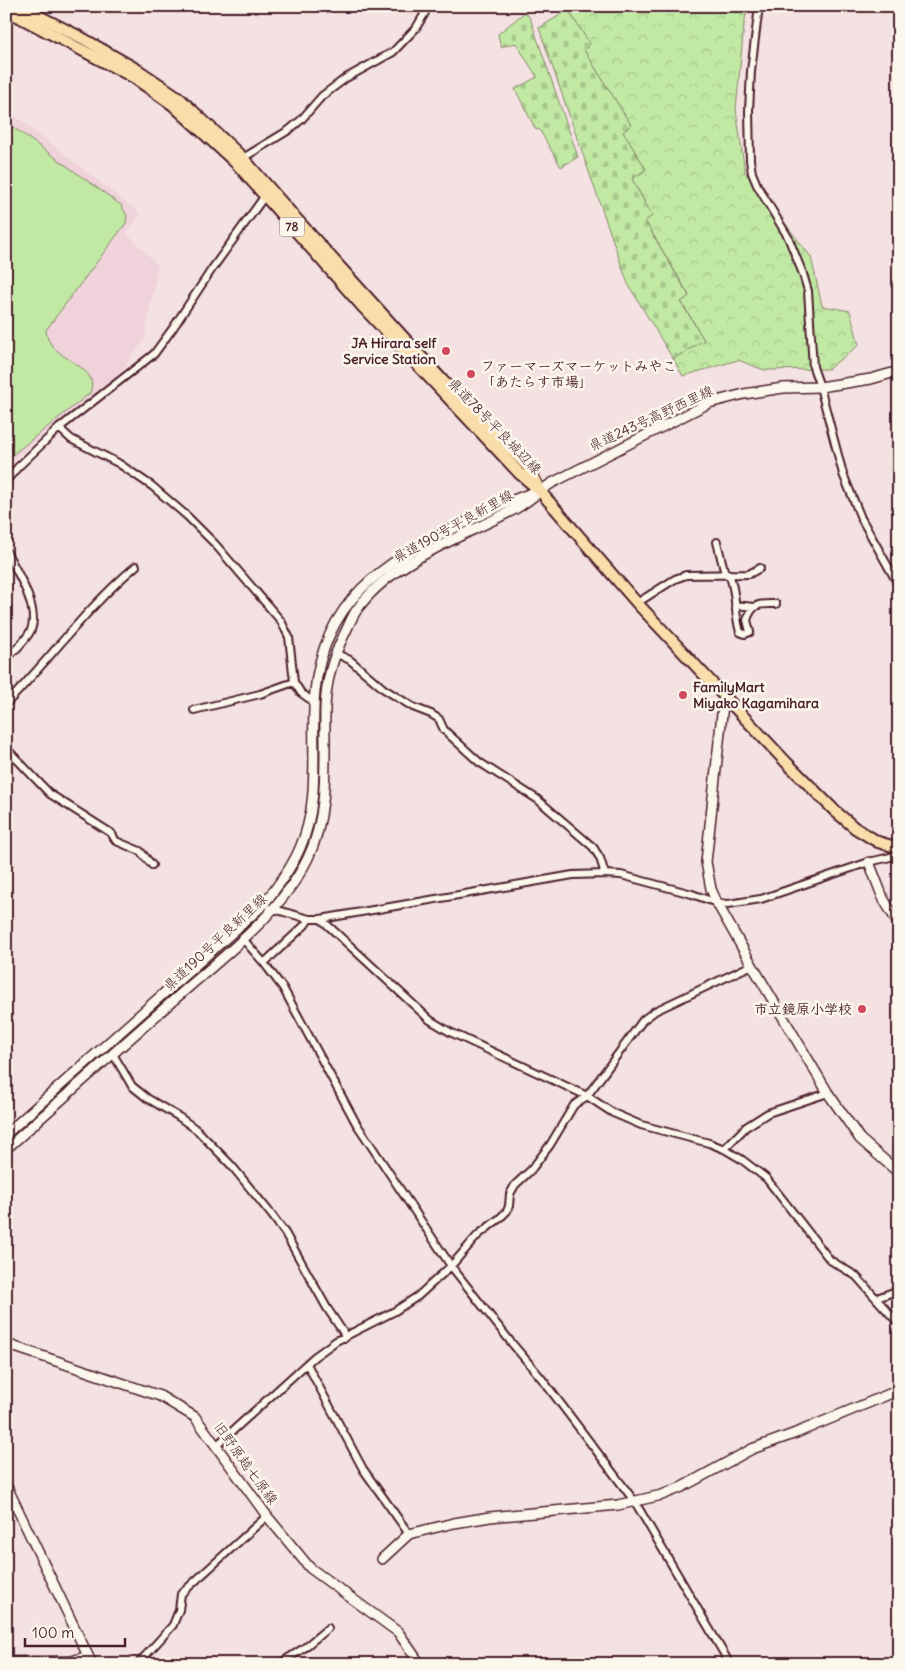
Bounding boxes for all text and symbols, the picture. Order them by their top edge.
road number: 78 [280,218,304,236]
place label: JA Hirara self Service Station [343,334,437,368]
marker: JA Hirara self Service Station [440,345,452,357]
place label: ファーマーズマーケットみやこ 「あたらす市場」 [481,357,676,391]
marker: ファーマーズマーケットみやこ 「あたらす市場」 [465,368,477,380]
street label: 県道78号平良城辺線 [444,374,546,478]
street label: 県道243号高野西里線 [586,381,716,455]
street label: 県道190号平良新里線 [390,485,516,567]
place label: FamilyMart Miyako Kagamihara [693,678,819,712]
marker: FamilyMart Miyako Kagamihara [677,689,689,701]
street label: 県道190号平良新里線 [160,889,270,995]
place label: 市立鏡原小学校 [754,1000,852,1018]
marker: 市立鏡原小学校 [856,1003,868,1015]
street label: 旧野原越七原線 [210,1418,282,1508]
scale bar [25,1615,125,1647]
text: 100 m [32,1623,74,1642]

